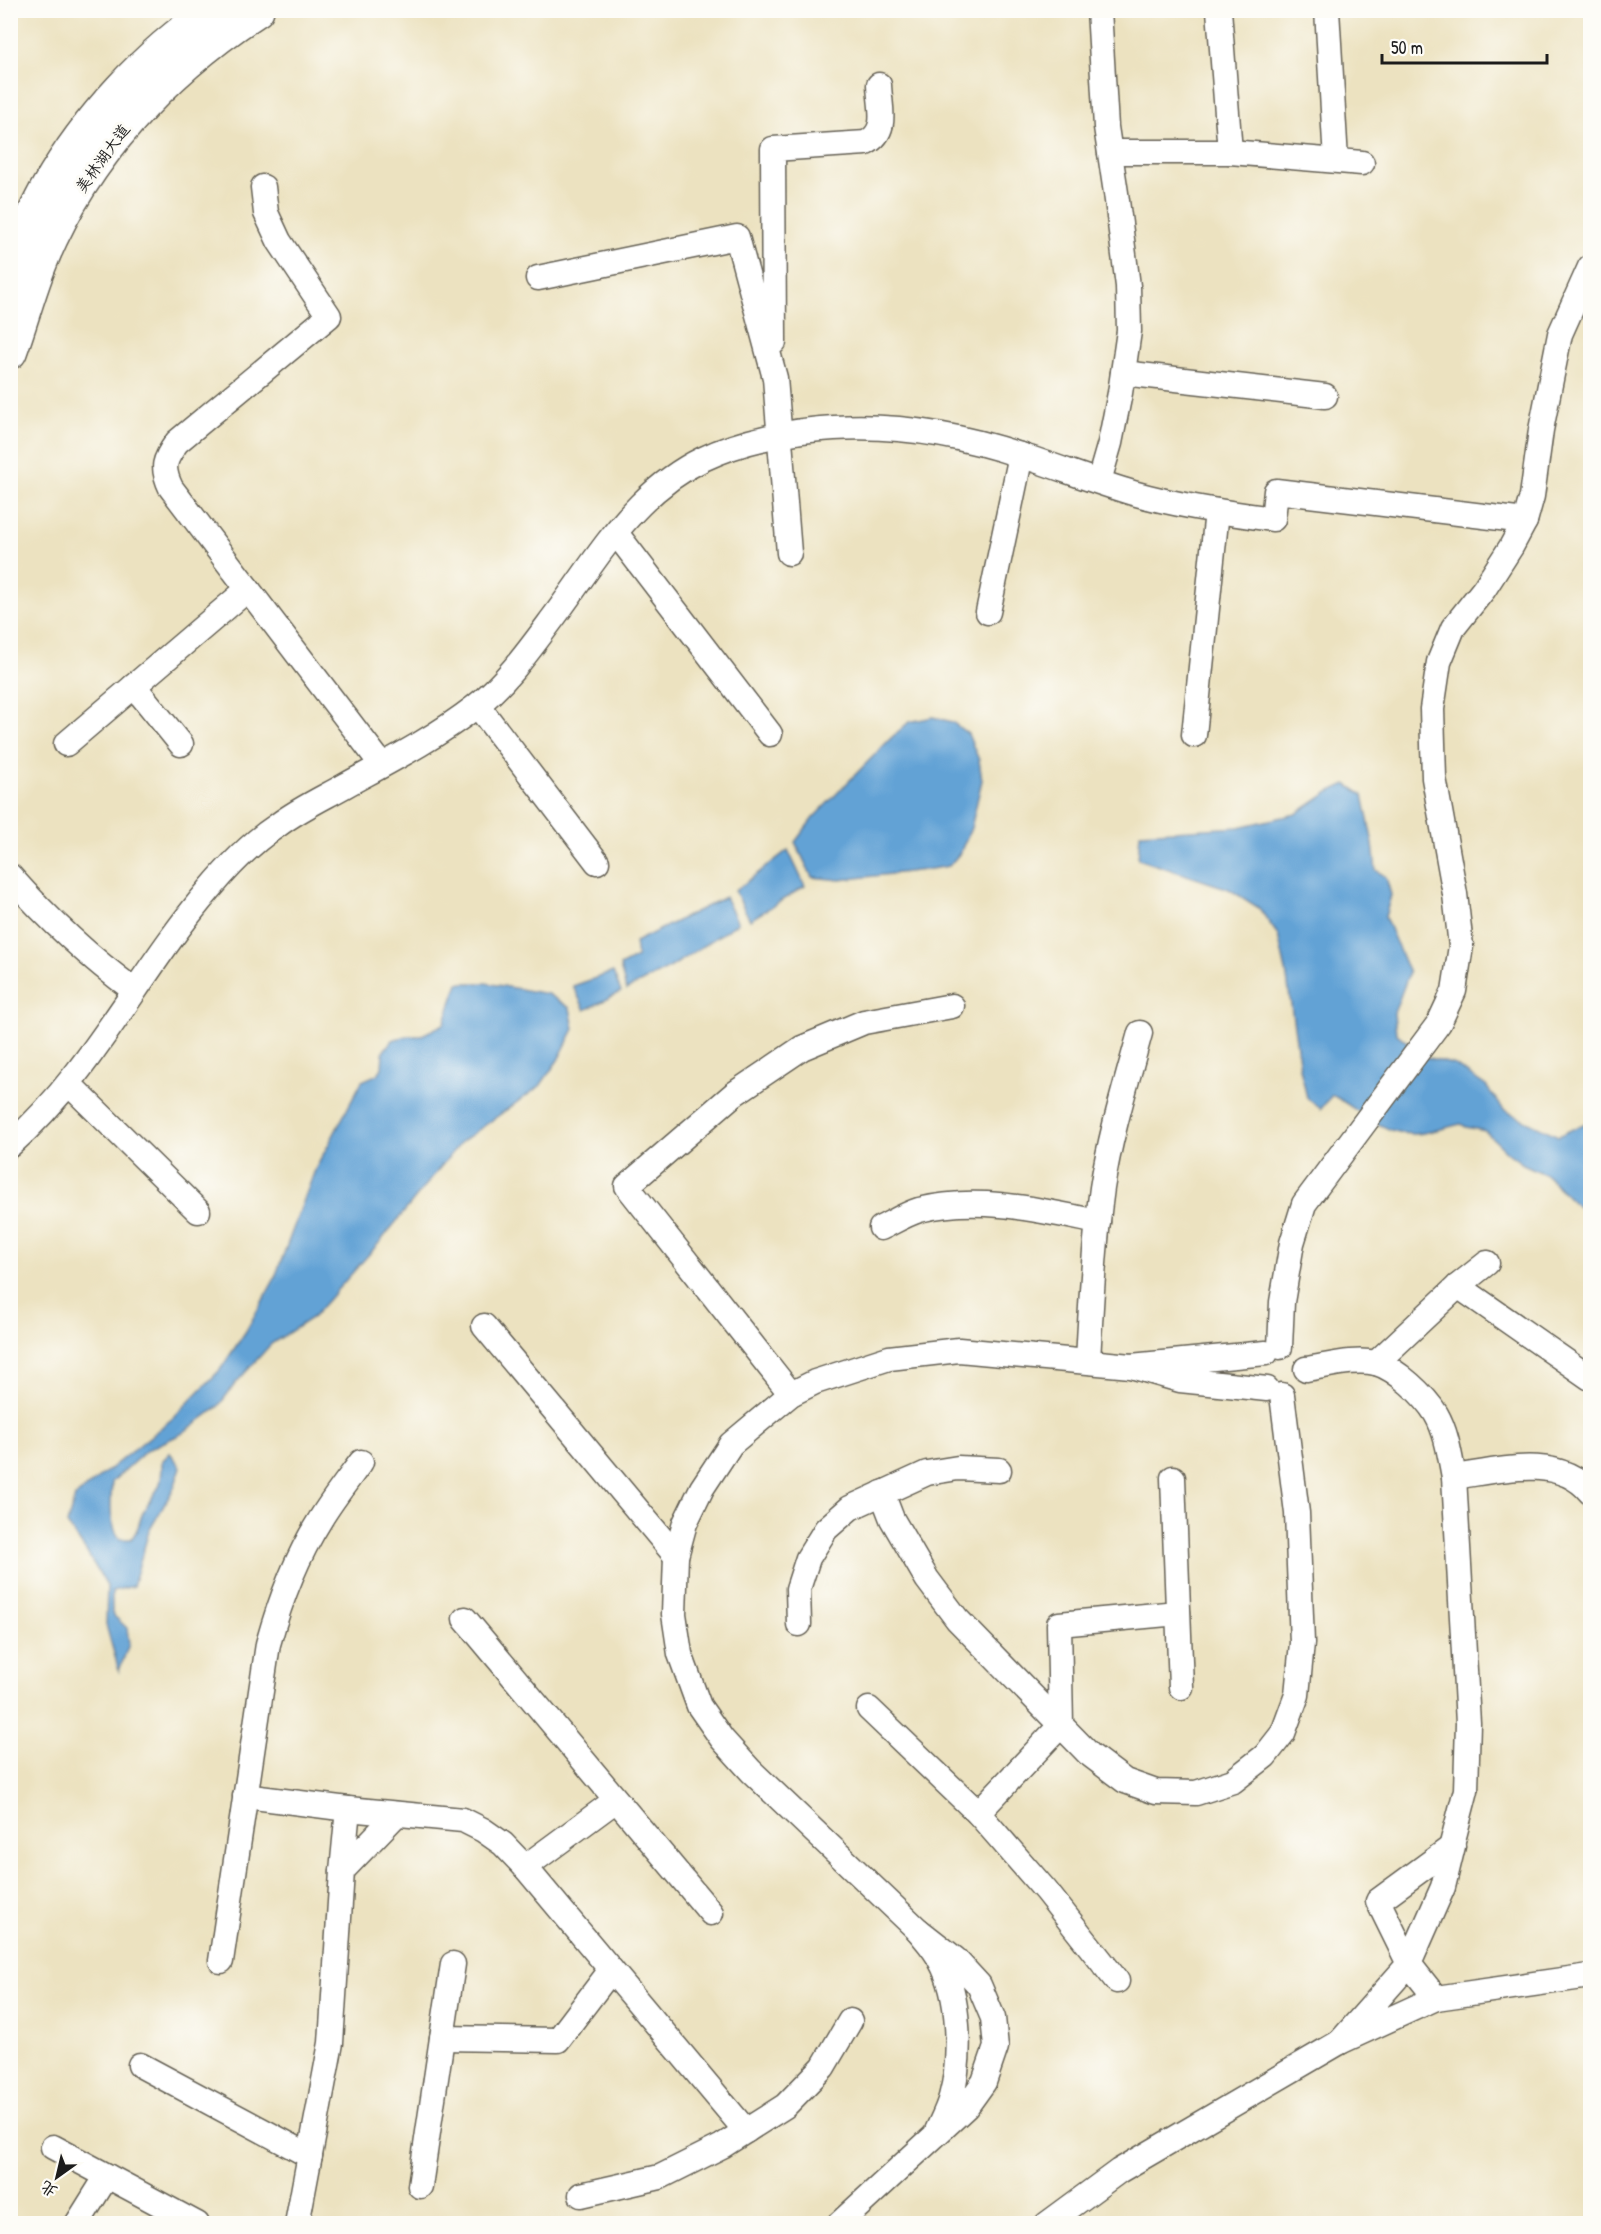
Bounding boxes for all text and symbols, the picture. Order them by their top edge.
scale bar [1382,27,1547,65]
text: 50 m [1391,35,1423,60]
street label: 美林湖大道 [70,119,134,197]
north arrow [27,2147,87,2207]
text: 北 [36,2176,61,2203]

